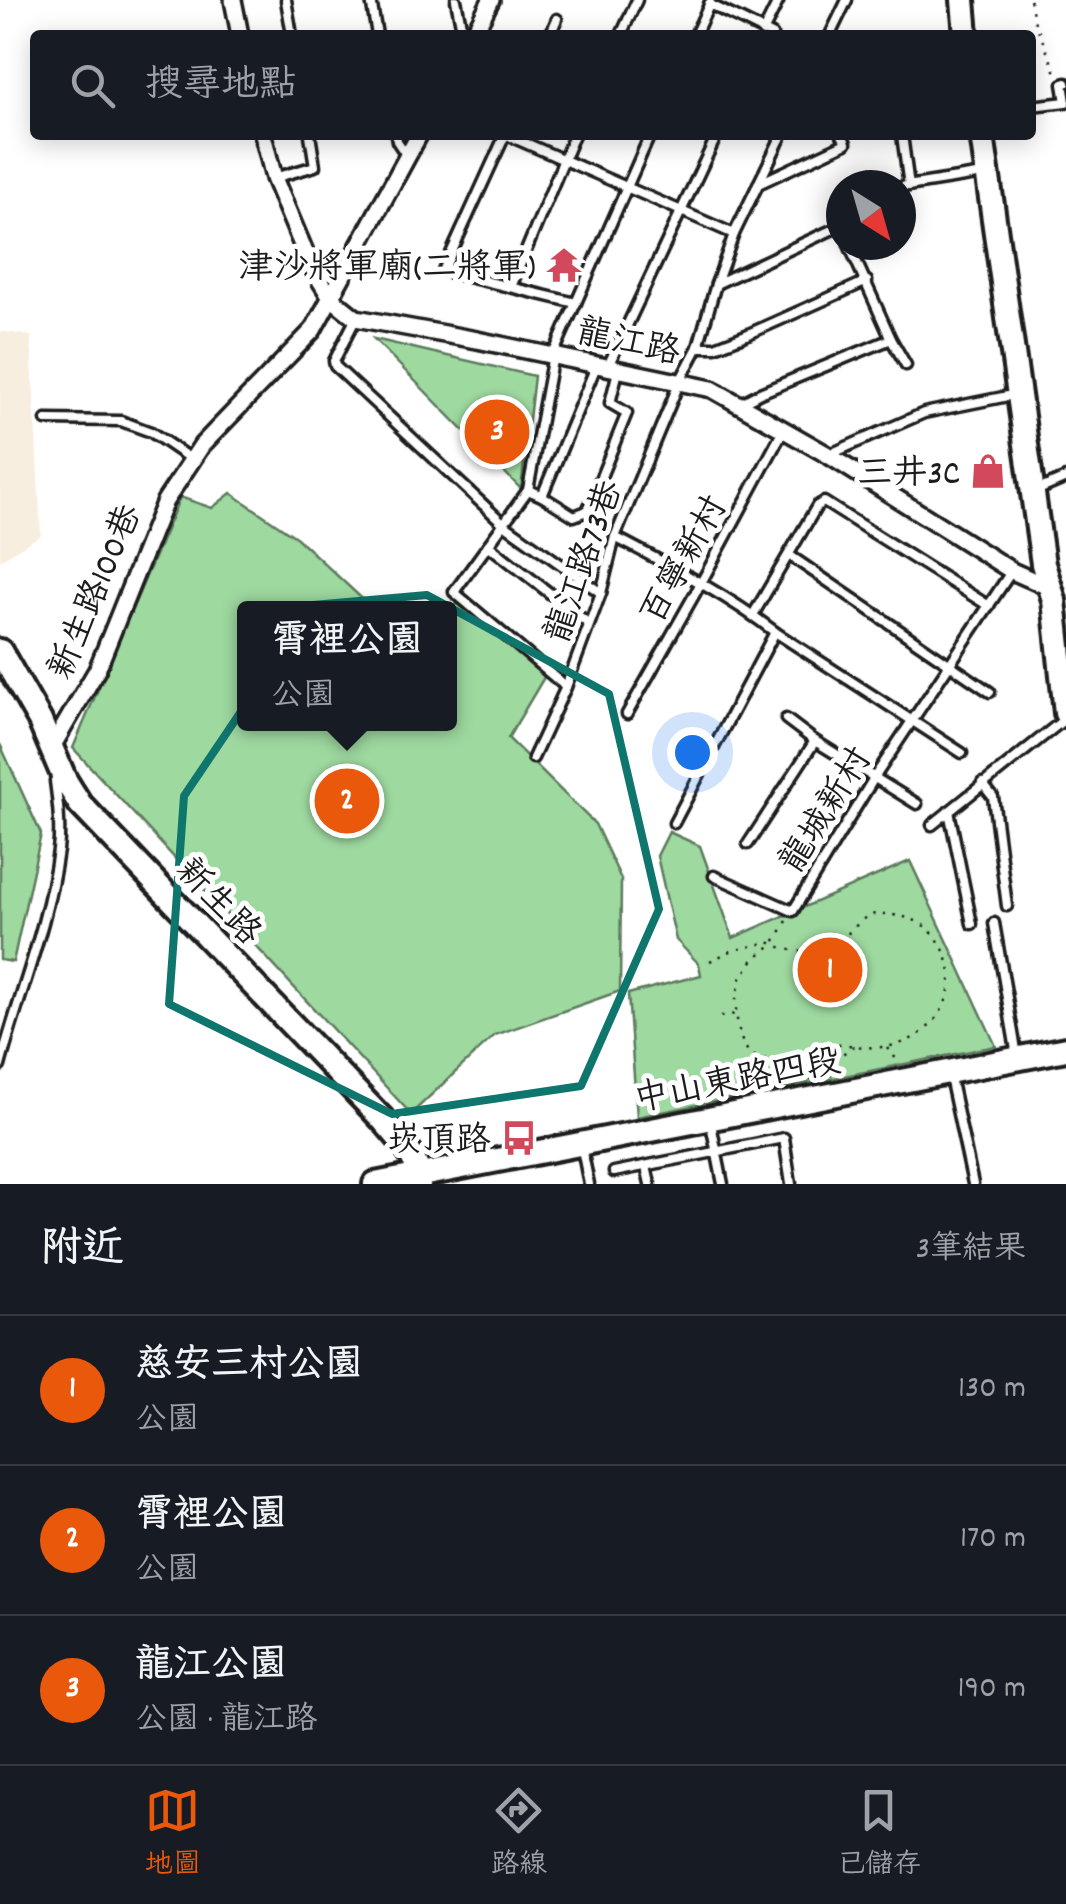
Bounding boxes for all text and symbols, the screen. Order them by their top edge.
search box [30,30,1036,140]
icon: search [65,58,120,113]
text: 搜尋地點 [145,60,297,115]
north arrow [826,170,916,260]
place label: 津沙將軍廟(二將軍) [238,245,536,295]
temple icon: 津沙將軍廟(二將軍) [545,246,583,284]
street label: 龍江路 [571,310,685,380]
pin: 3 [464,394,530,470]
place label: 三井3C [857,451,960,501]
shop icon: 三井3C [969,452,1007,490]
street label: 龍江路73巷 [536,475,638,651]
street label: 百寧新村 [631,488,742,635]
street label: 新生路100巷 [38,498,157,688]
popup [237,601,457,731]
text: 霄裡公園 [271,616,423,671]
text: 公園 [271,675,335,721]
your location [667,727,718,778]
street label: 龍城新村 [770,739,887,884]
pin: 2 [314,764,380,838]
street label: 新生路 [162,848,271,959]
pin: 1 [798,932,862,1008]
street label: 中山東路四段 [630,1038,846,1127]
place label: 崁頂路 [386,1118,491,1168]
bus stop icon: 崁頂路 [500,1119,538,1157]
text: 附近 [40,1222,124,1282]
text: 3筆結果 [916,1228,1026,1274]
text: 慈安三村公園 [135,1340,363,1395]
text: 1 [69,1367,76,1413]
text: 130 m [958,1367,1026,1413]
text: 公園 [135,1399,199,1445]
text: 霄裡公園 [135,1490,287,1545]
text: 2 [66,1517,79,1563]
text: 170 m [960,1517,1026,1563]
text: 公園 [135,1549,199,1595]
text: 龍江公園 [135,1640,287,1695]
text: 3 [65,1667,80,1713]
text: 190 m [958,1667,1026,1713]
text: 公園 · 龍江路 [135,1699,317,1745]
tab: 地圖 [145,1783,201,1887]
tab: 路線 [491,1783,547,1887]
tab: 已儲存 [837,1783,921,1887]

